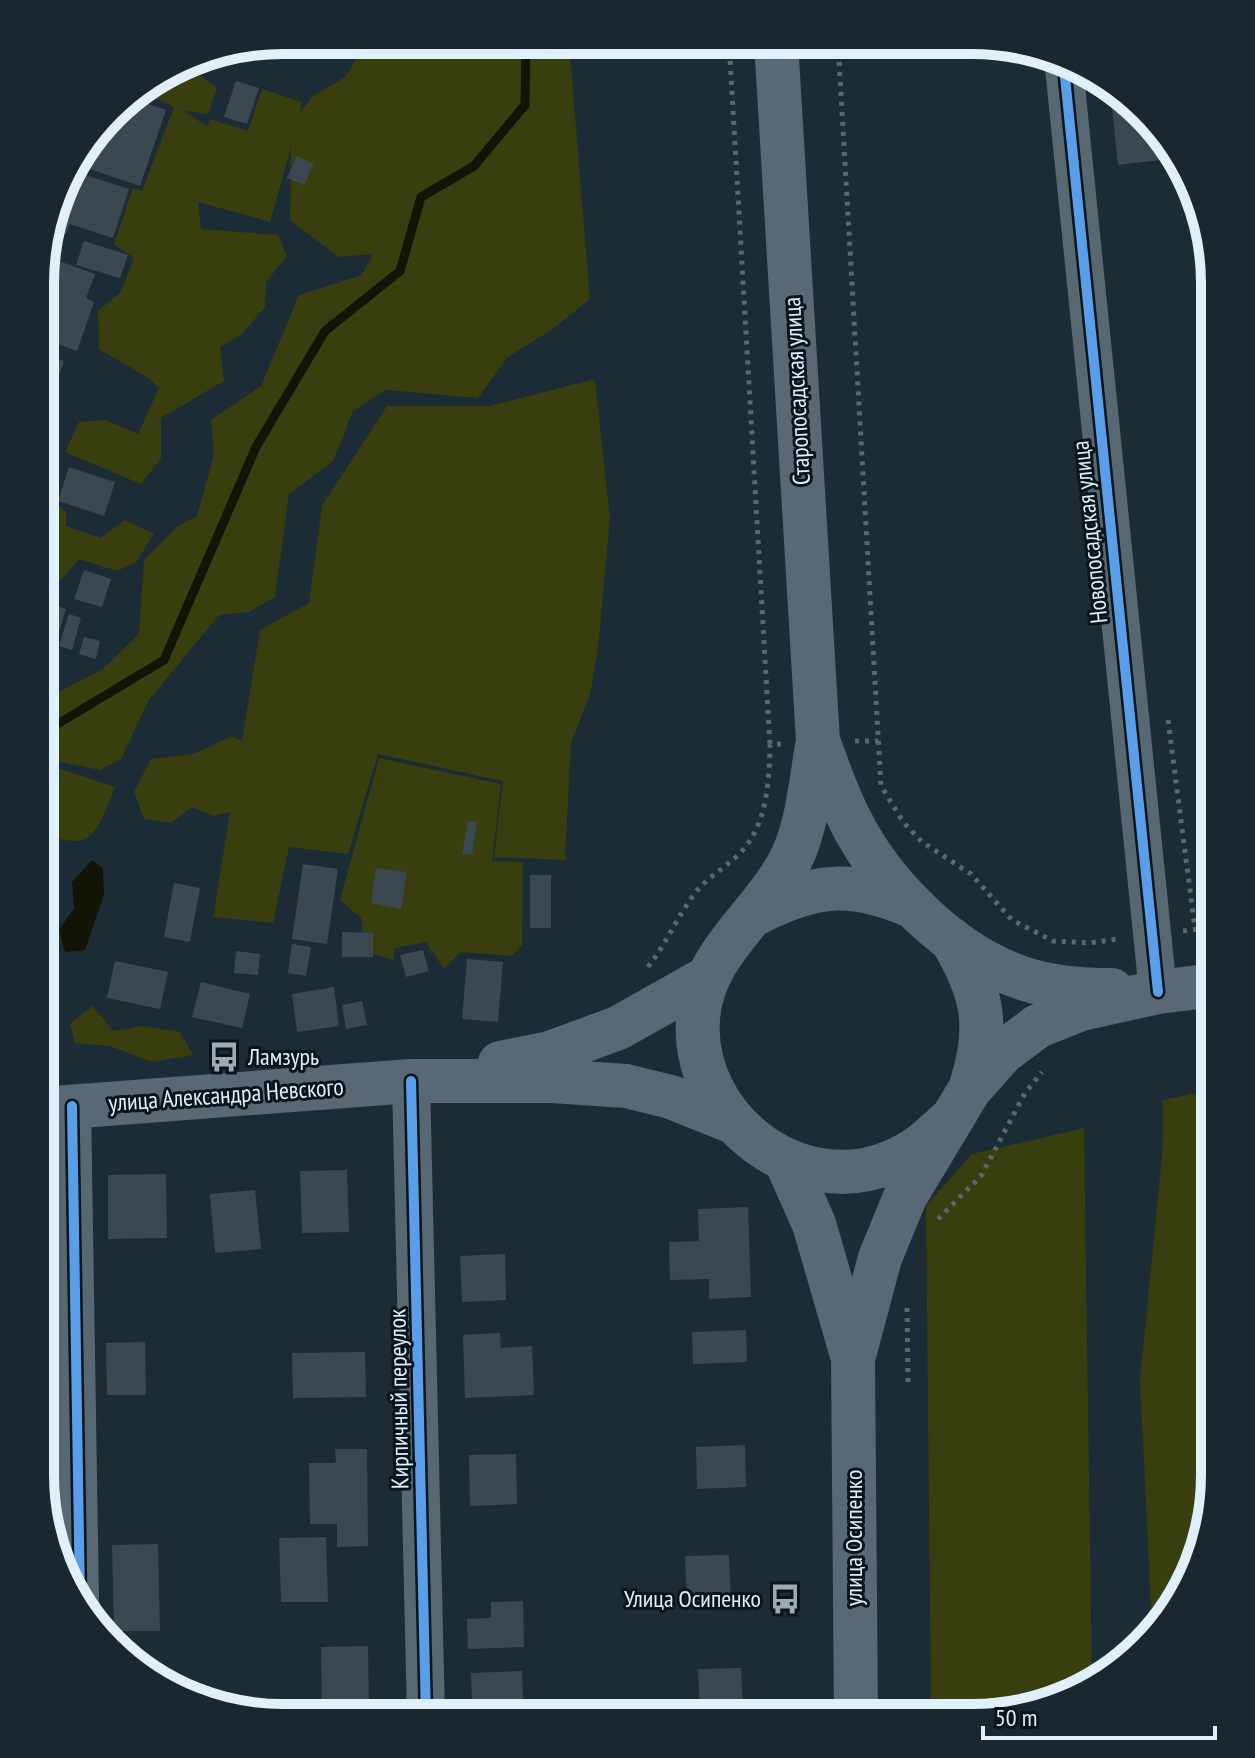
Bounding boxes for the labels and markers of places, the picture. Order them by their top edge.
bus stop icon: Ламзурь [207,1040,241,1074]
place label: Ламзурь [247,1041,319,1072]
bus stop icon: Улица Осипенко [768,1582,802,1616]
place label: Улица Осипенко [624,1583,761,1614]

